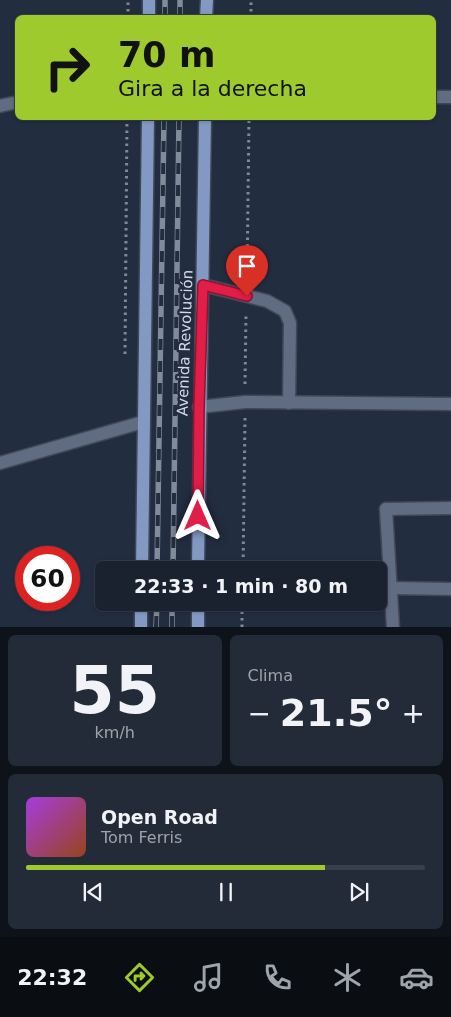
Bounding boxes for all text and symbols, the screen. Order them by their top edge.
icon: right [35,35,100,100]
text: 70 m [118,35,215,75]
text: Gira a la derecha [118,76,307,101]
pin [226,245,268,296]
icon: arrive [233,252,261,280]
street label: Avenida Revolución [173,270,197,416]
position arrow [171,489,223,541]
speed limit sign: 60 [15,546,80,611]
text: 22:33 · 1 min · 80 m [134,575,348,597]
text: 55 [70,653,160,728]
text: Clima [248,666,293,685]
text: 21.5° [280,691,393,735]
text: − [248,697,271,730]
text: + [402,697,425,730]
text: km/h [95,723,135,742]
text: Open Road [101,806,218,828]
text: Tom Ferris [101,828,182,847]
icon: previous [79,878,107,906]
icon: pause [212,878,240,906]
icon: next [345,878,373,906]
icon: directions [122,960,157,995]
icon: music [191,960,226,995]
icon: phone [260,960,295,995]
icon: climate [330,960,365,995]
icon: car [399,960,434,995]
text: 22:32 [17,965,87,990]

